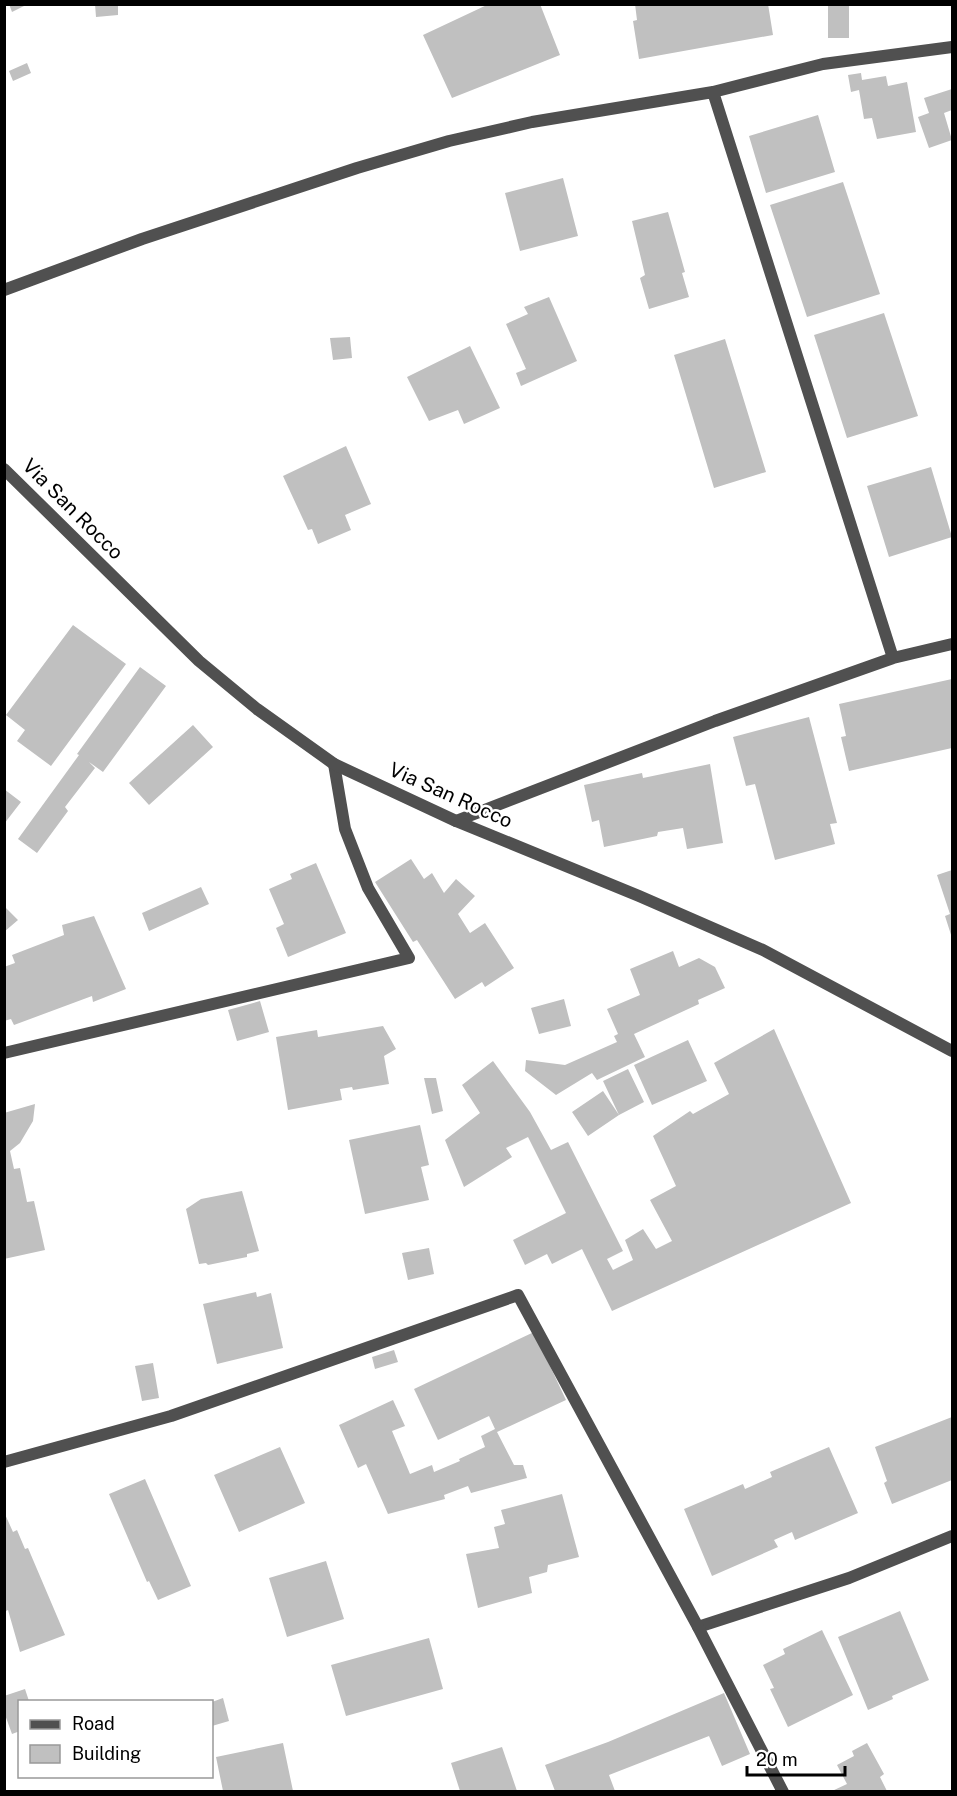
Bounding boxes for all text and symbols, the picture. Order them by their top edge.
street label: Via San Rocco [18,454,128,564]
street label: Via San Rocco [386,757,516,833]
legend [18,1700,213,1778]
text: Road [72,1713,115,1734]
scale bar [747,1739,844,1777]
text: Building [72,1743,141,1764]
text: 20 m [756,1749,798,1770]

